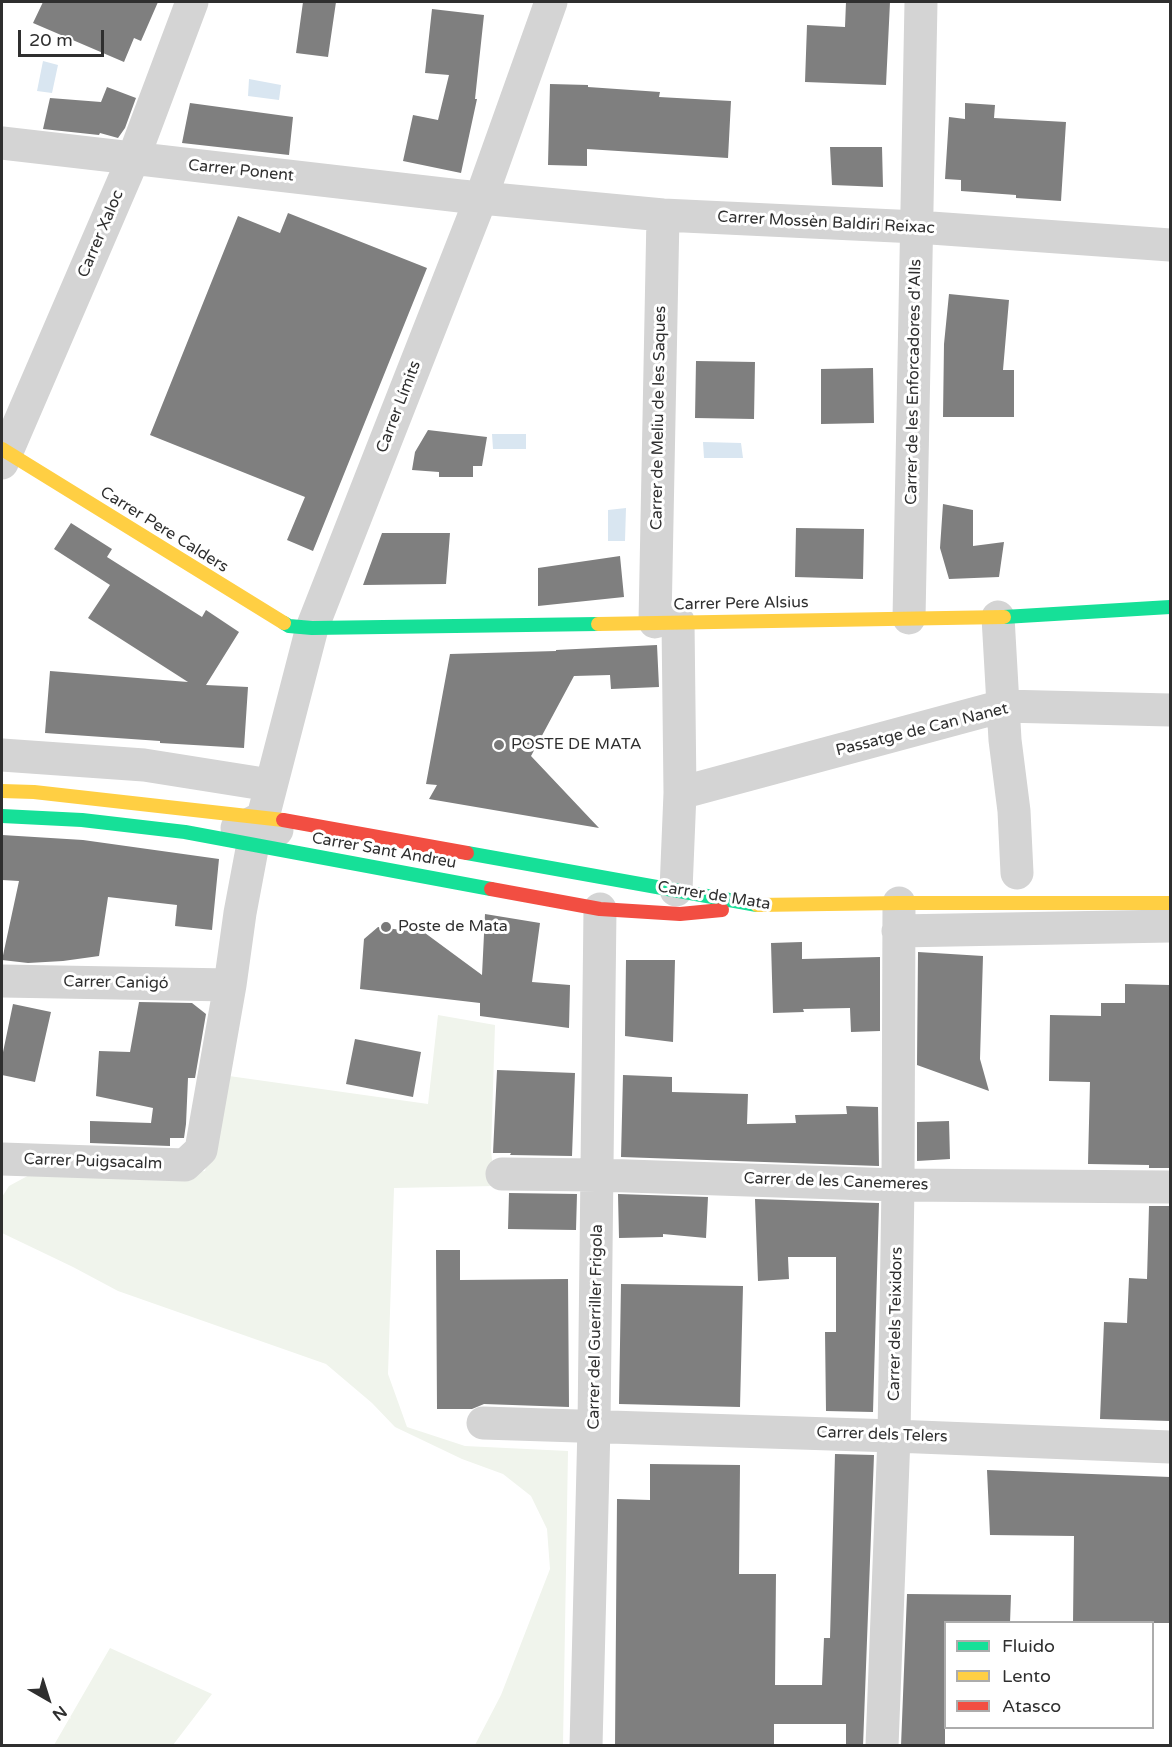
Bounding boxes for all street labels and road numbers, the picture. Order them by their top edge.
street label: Carrer Ponent [187,156,295,186]
street label: Carrer Xaloc [74,187,128,281]
street label: Carrer Mossèn Baldiri Reixac [717,208,935,238]
street label: Carrer de les Enforcadores d'Alls [902,259,926,505]
street label: Carrer de Meliu de les Saques [647,306,671,530]
street label: Carrer Límits [373,358,425,456]
street label: Carrer Pere Calders [96,483,232,577]
street label: Carrer Pere Alsius [673,593,809,615]
street label: Passatge de Can Nanet [834,699,1010,761]
street label: Carrer Sant Andreu [310,829,458,873]
street label: Carrer de Mata [656,878,772,914]
street label: Carrer Canigó [63,972,169,994]
street label: Carrer Puigsacalm [23,1150,163,1174]
street label: Carrer de les Canemeres [743,1169,929,1195]
street label: Carrer del Guerriller Frigola [585,1224,607,1430]
street label: Carrer dels Teixidors [885,1247,907,1401]
street label: Carrer dels Telers [816,1423,948,1447]

